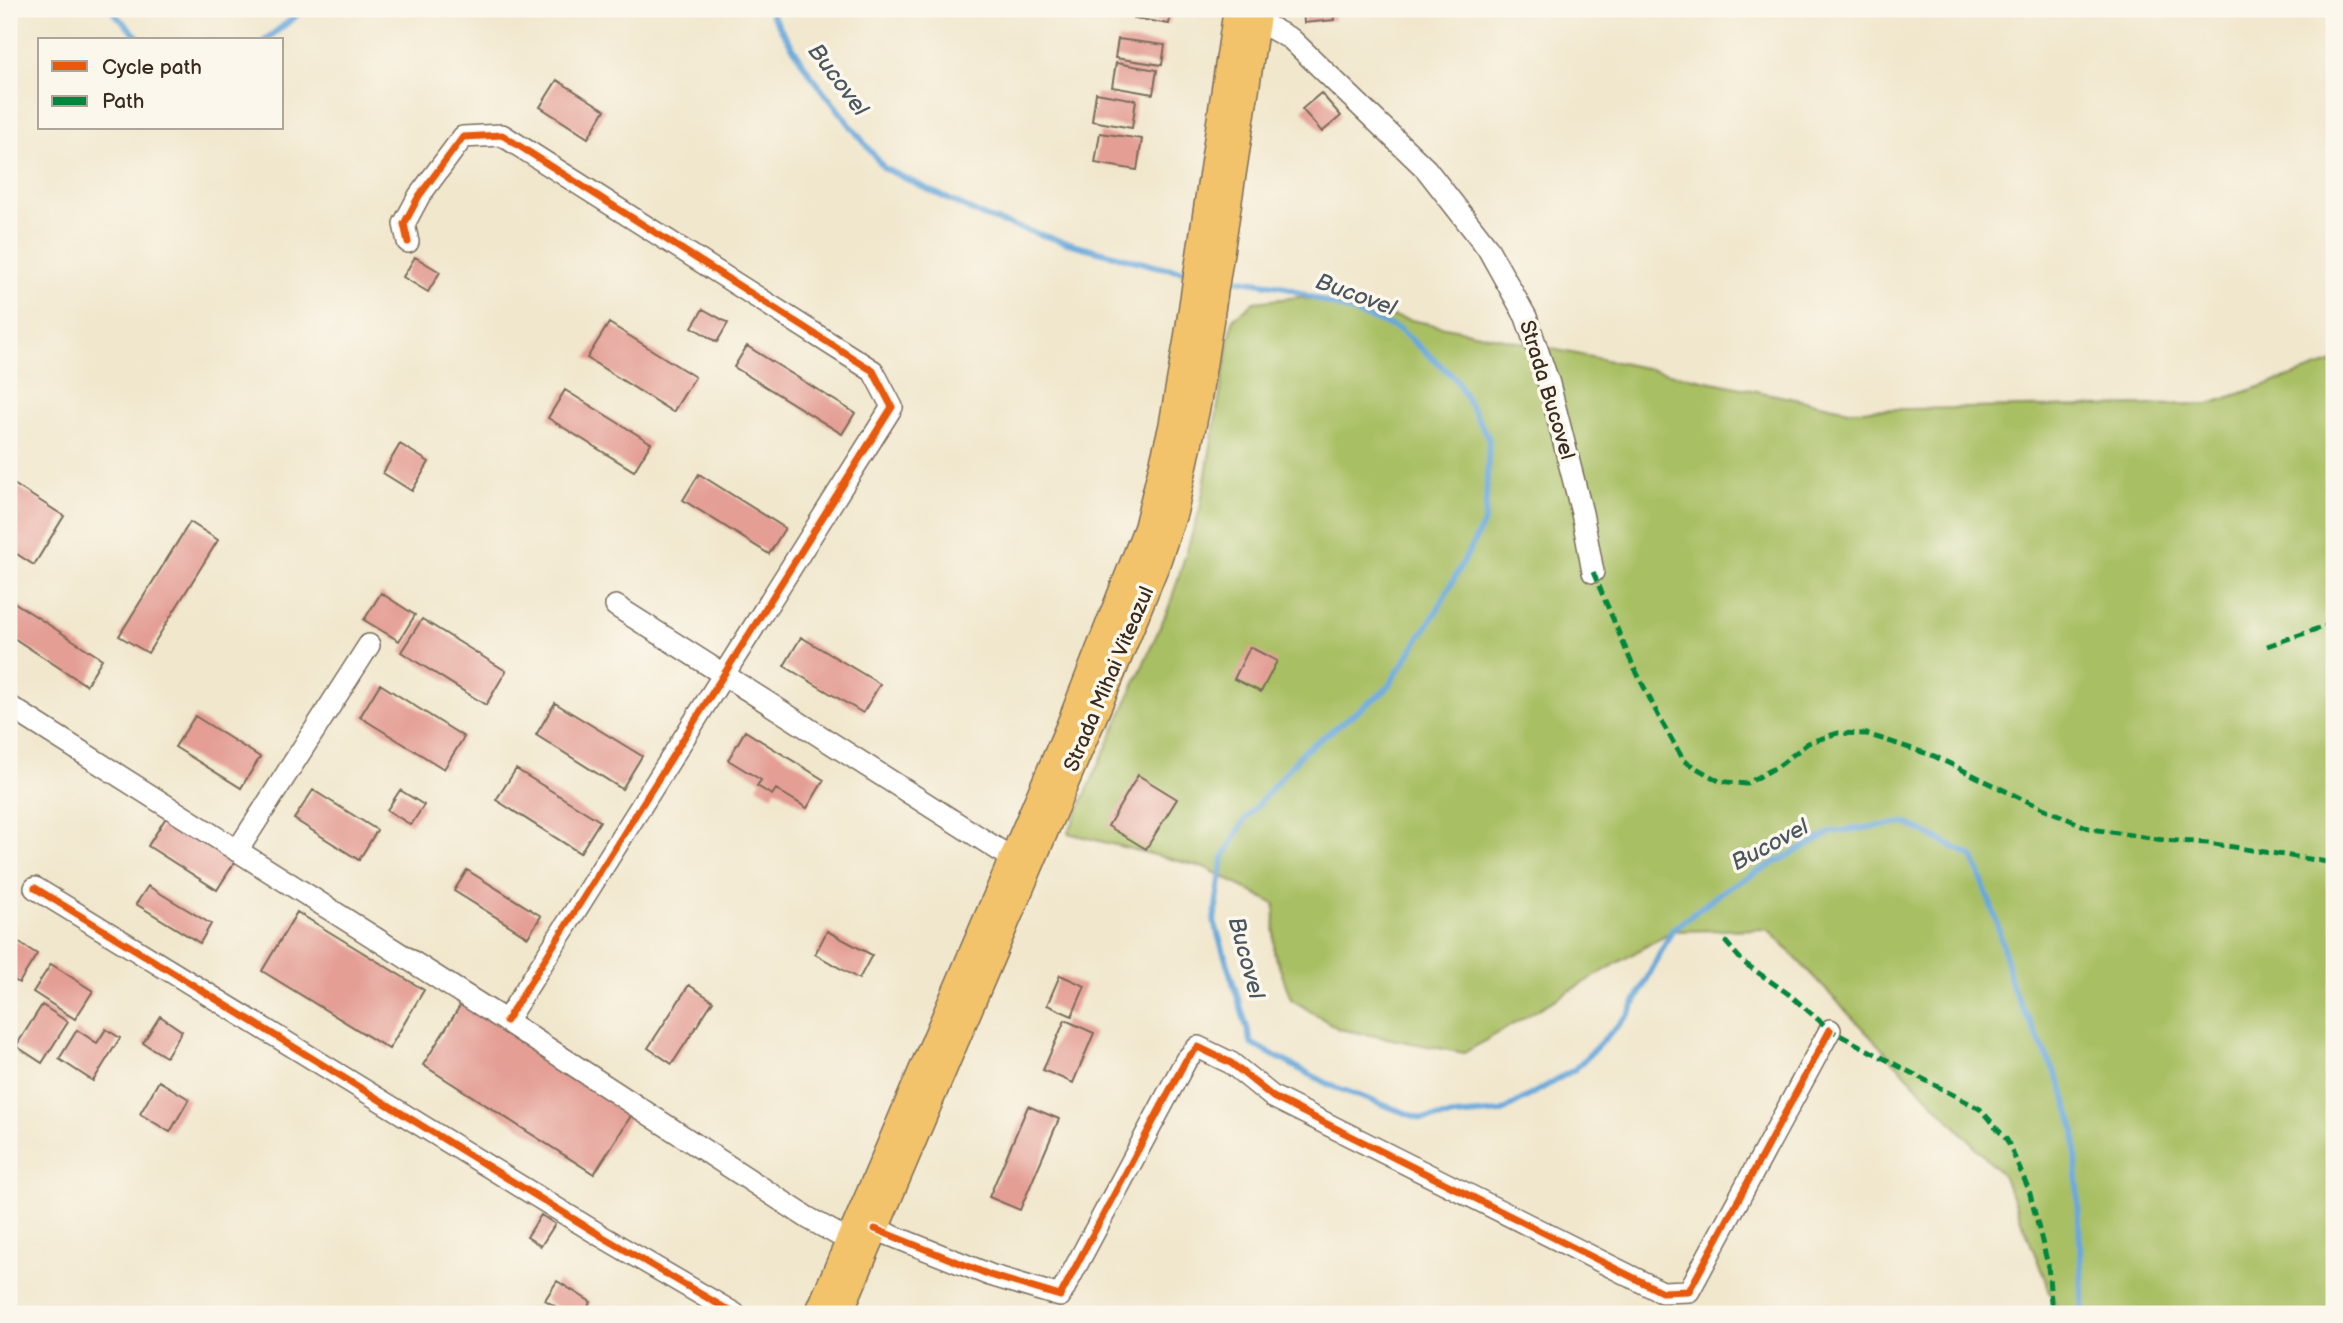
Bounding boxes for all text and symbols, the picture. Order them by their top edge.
legend [38,38,284,130]
water label: Bucovel [802,38,875,122]
text: Cycle path [102,55,202,80]
text: Path [102,89,144,114]
water label: Bucovel [1312,268,1401,323]
street label: Strada Bucovel [1514,318,1580,462]
street label: Strada Mihai Viteazul [1059,583,1159,775]
water label: Bucovel [1727,813,1814,877]
water label: Bucovel [1222,914,1271,1003]

